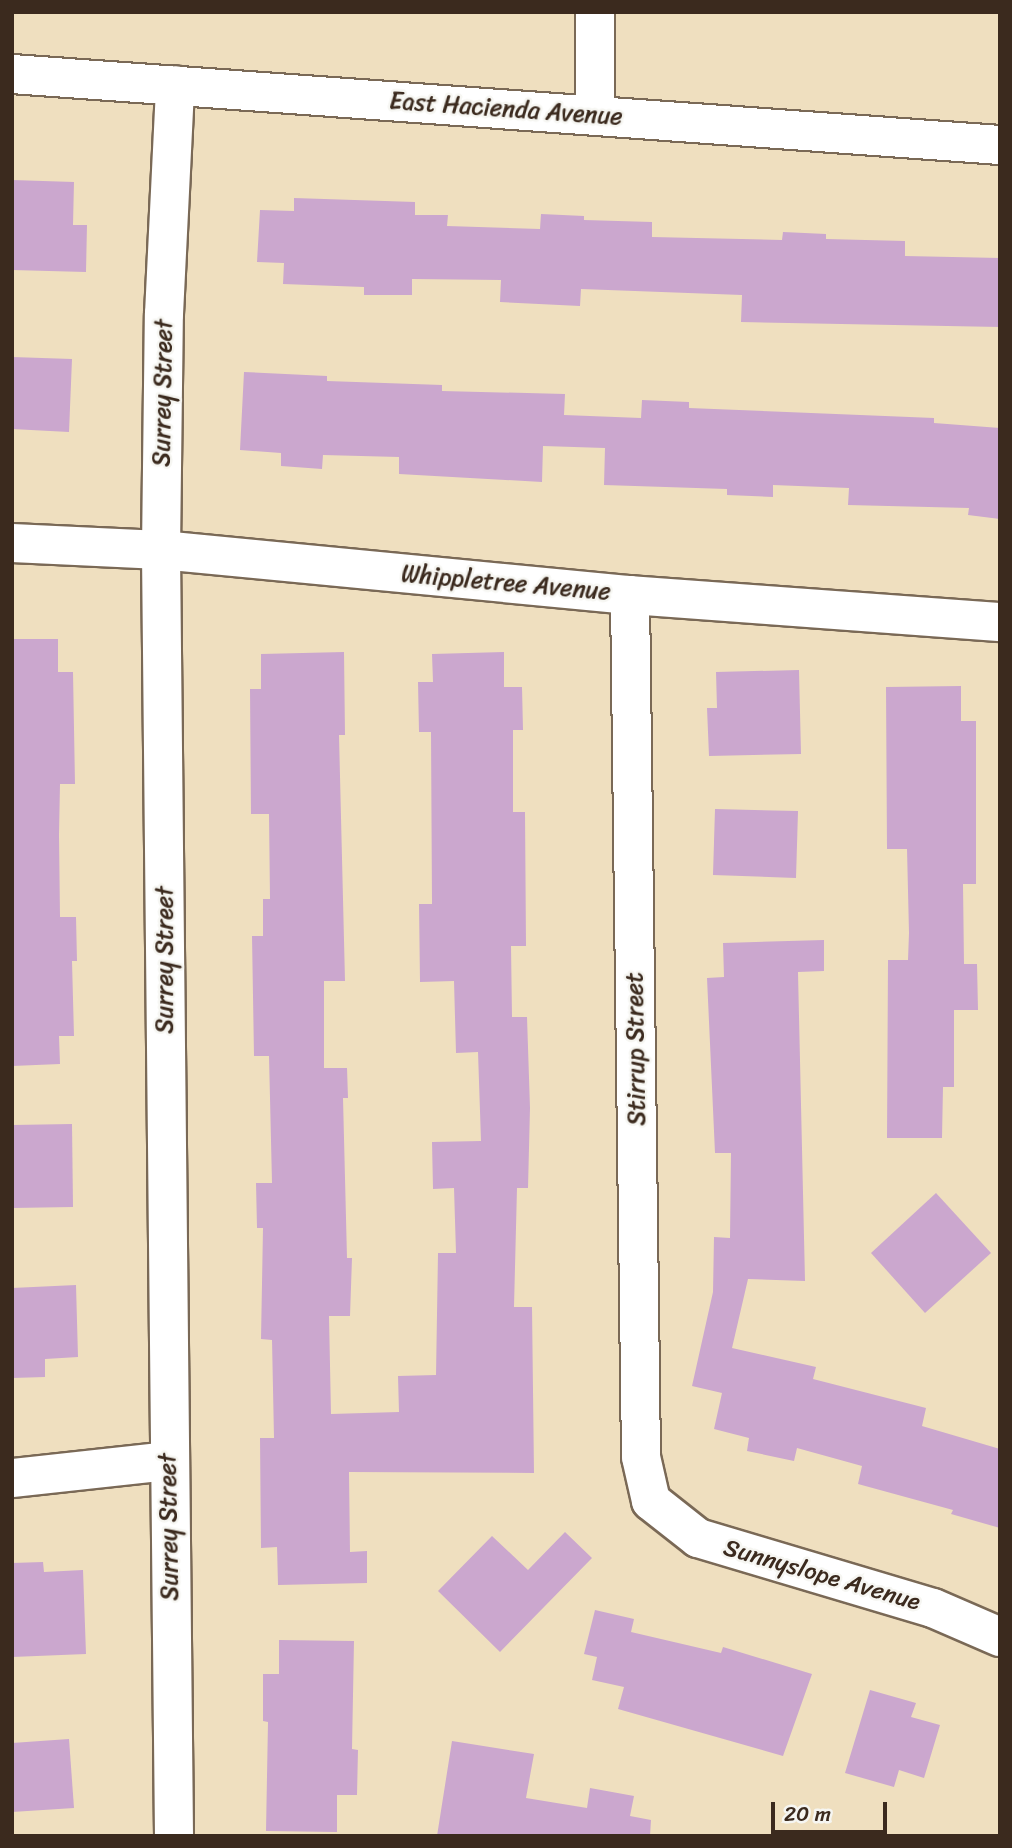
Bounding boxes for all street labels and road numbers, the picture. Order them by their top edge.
street label: East Hacienda Avenue [389,87,623,131]
street label: Surrey Street [147,319,179,467]
street label: Whippletree Avenue [400,560,612,606]
street label: Surrey Street [151,886,179,1034]
street label: Stirrup Street [620,972,652,1126]
street label: Surrey Street [153,1453,185,1601]
street label: Sunnyslope Avenue [720,1533,924,1617]

